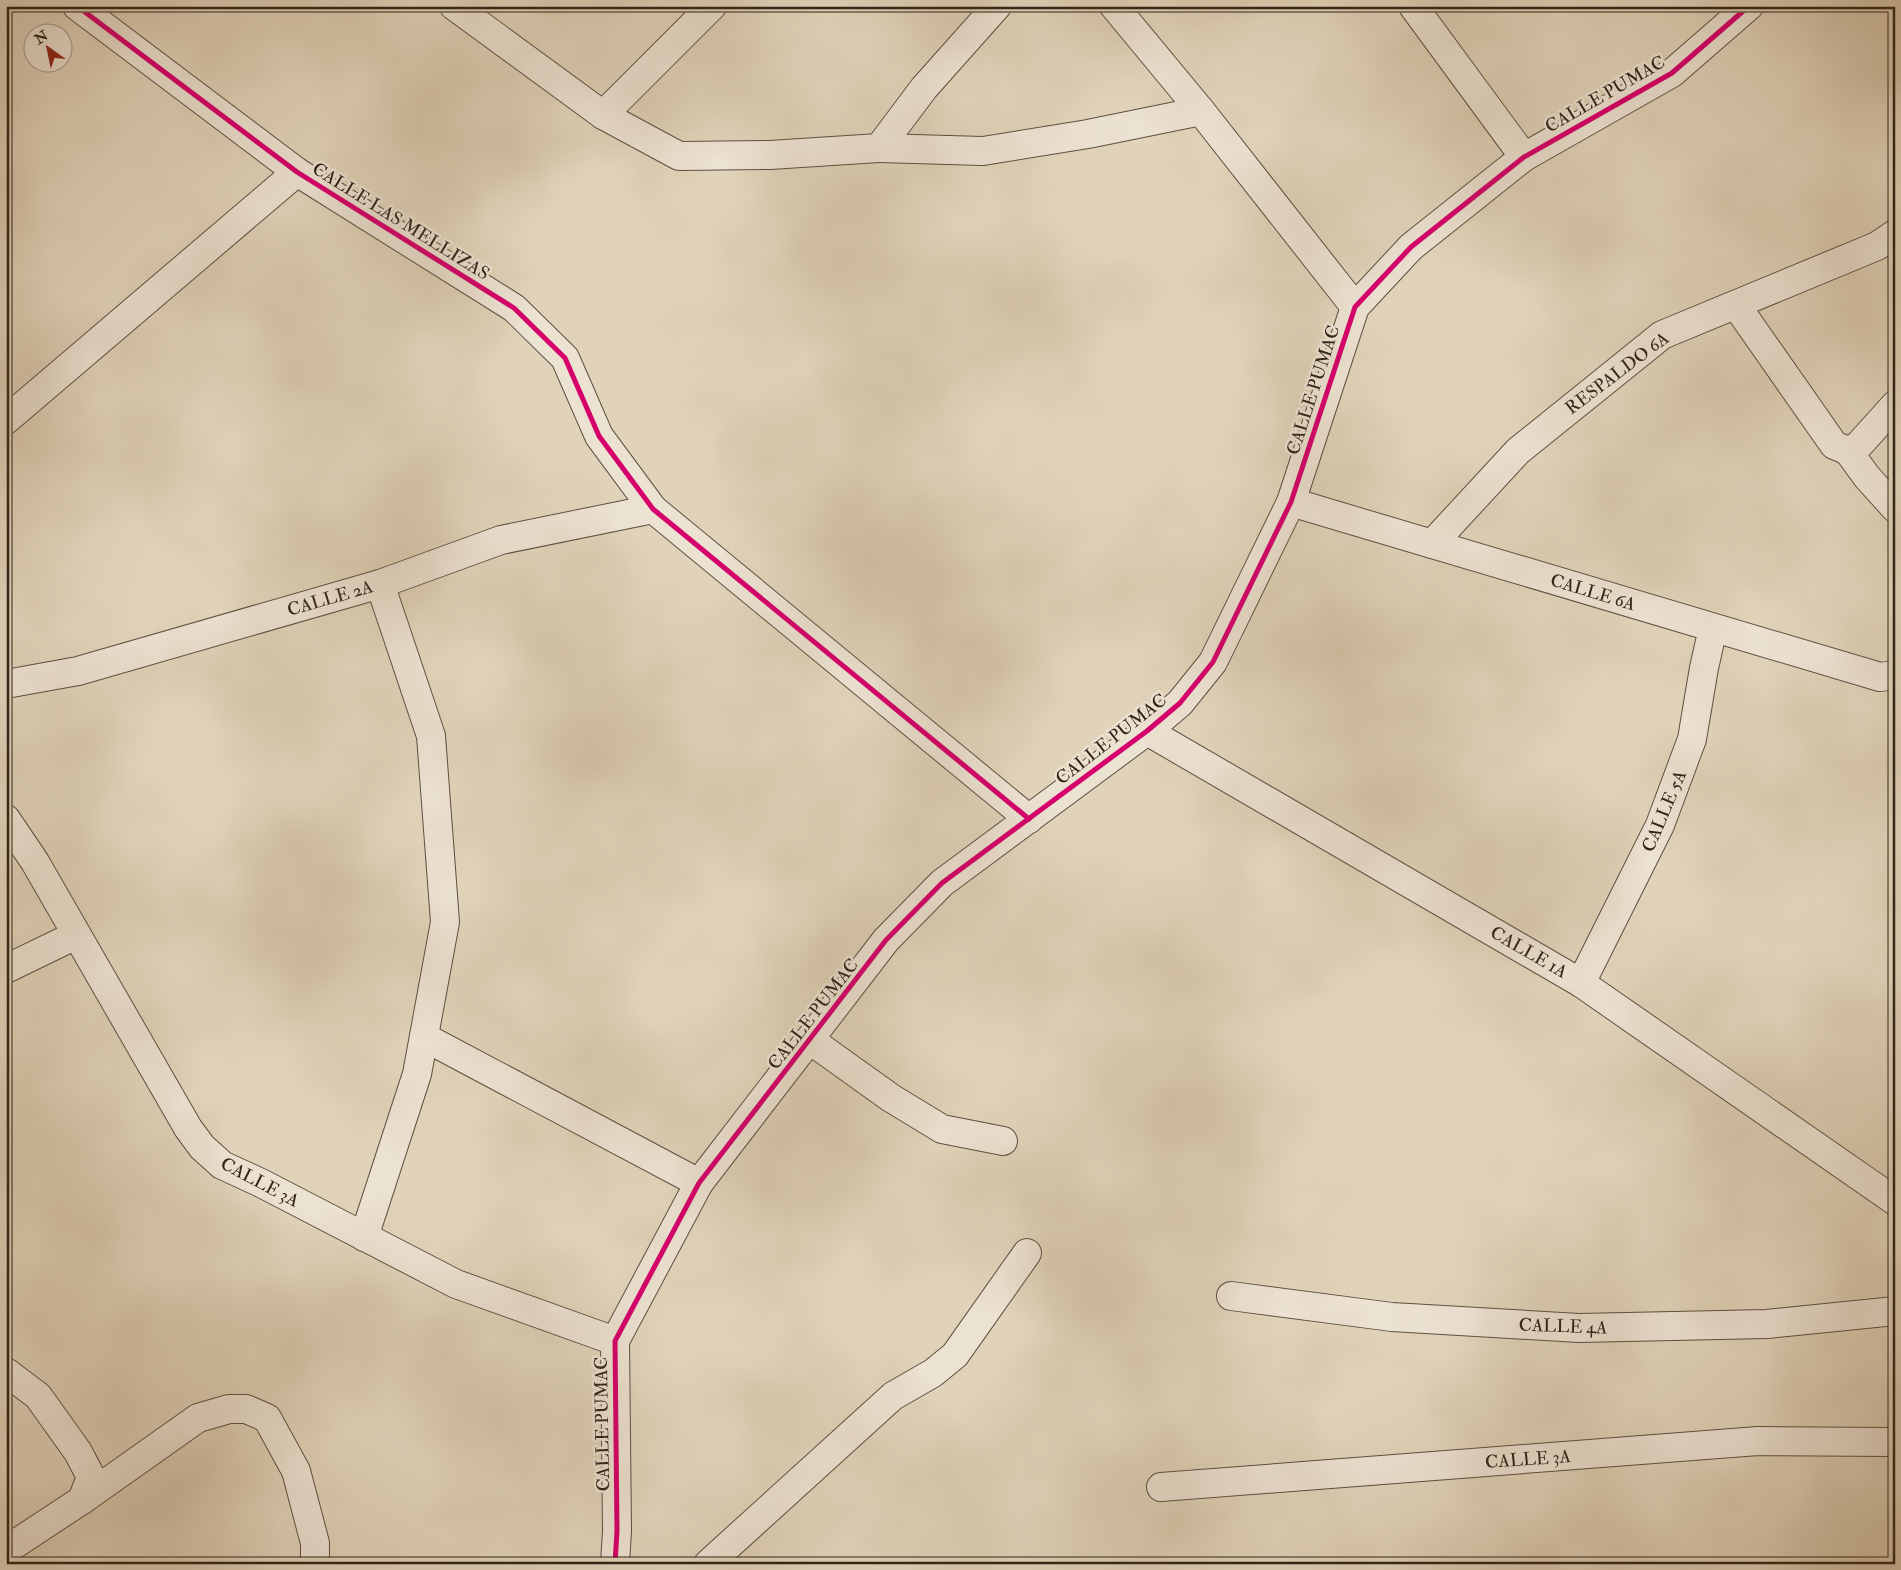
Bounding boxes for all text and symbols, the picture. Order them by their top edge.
north arrow [22,22,72,72]
text: N [30,27,51,49]
street label: CALLE PUMAC [1541,51,1669,138]
street label: CALLE LAS MELLIZAS [308,157,494,285]
street label: CALLE PUMAC [1282,322,1345,458]
street label: RESPALDO 6A [1561,327,1674,420]
street label: CALLE 6A [1547,569,1639,616]
street label: CALLE 2A [285,575,376,622]
street label: CALLE PUMAC [1051,689,1172,790]
street label: CALLE 5A [1637,766,1692,856]
street label: CALLE 1A [1486,921,1572,984]
street label: CALLE PUMAC [763,954,864,1075]
street label: CALLE 3A [216,1152,304,1213]
street label: CALLE 4A [1518,1313,1608,1340]
street label: CALLE PUMAC [590,1356,615,1492]
street label: CALLE 3A [1484,1445,1572,1474]

